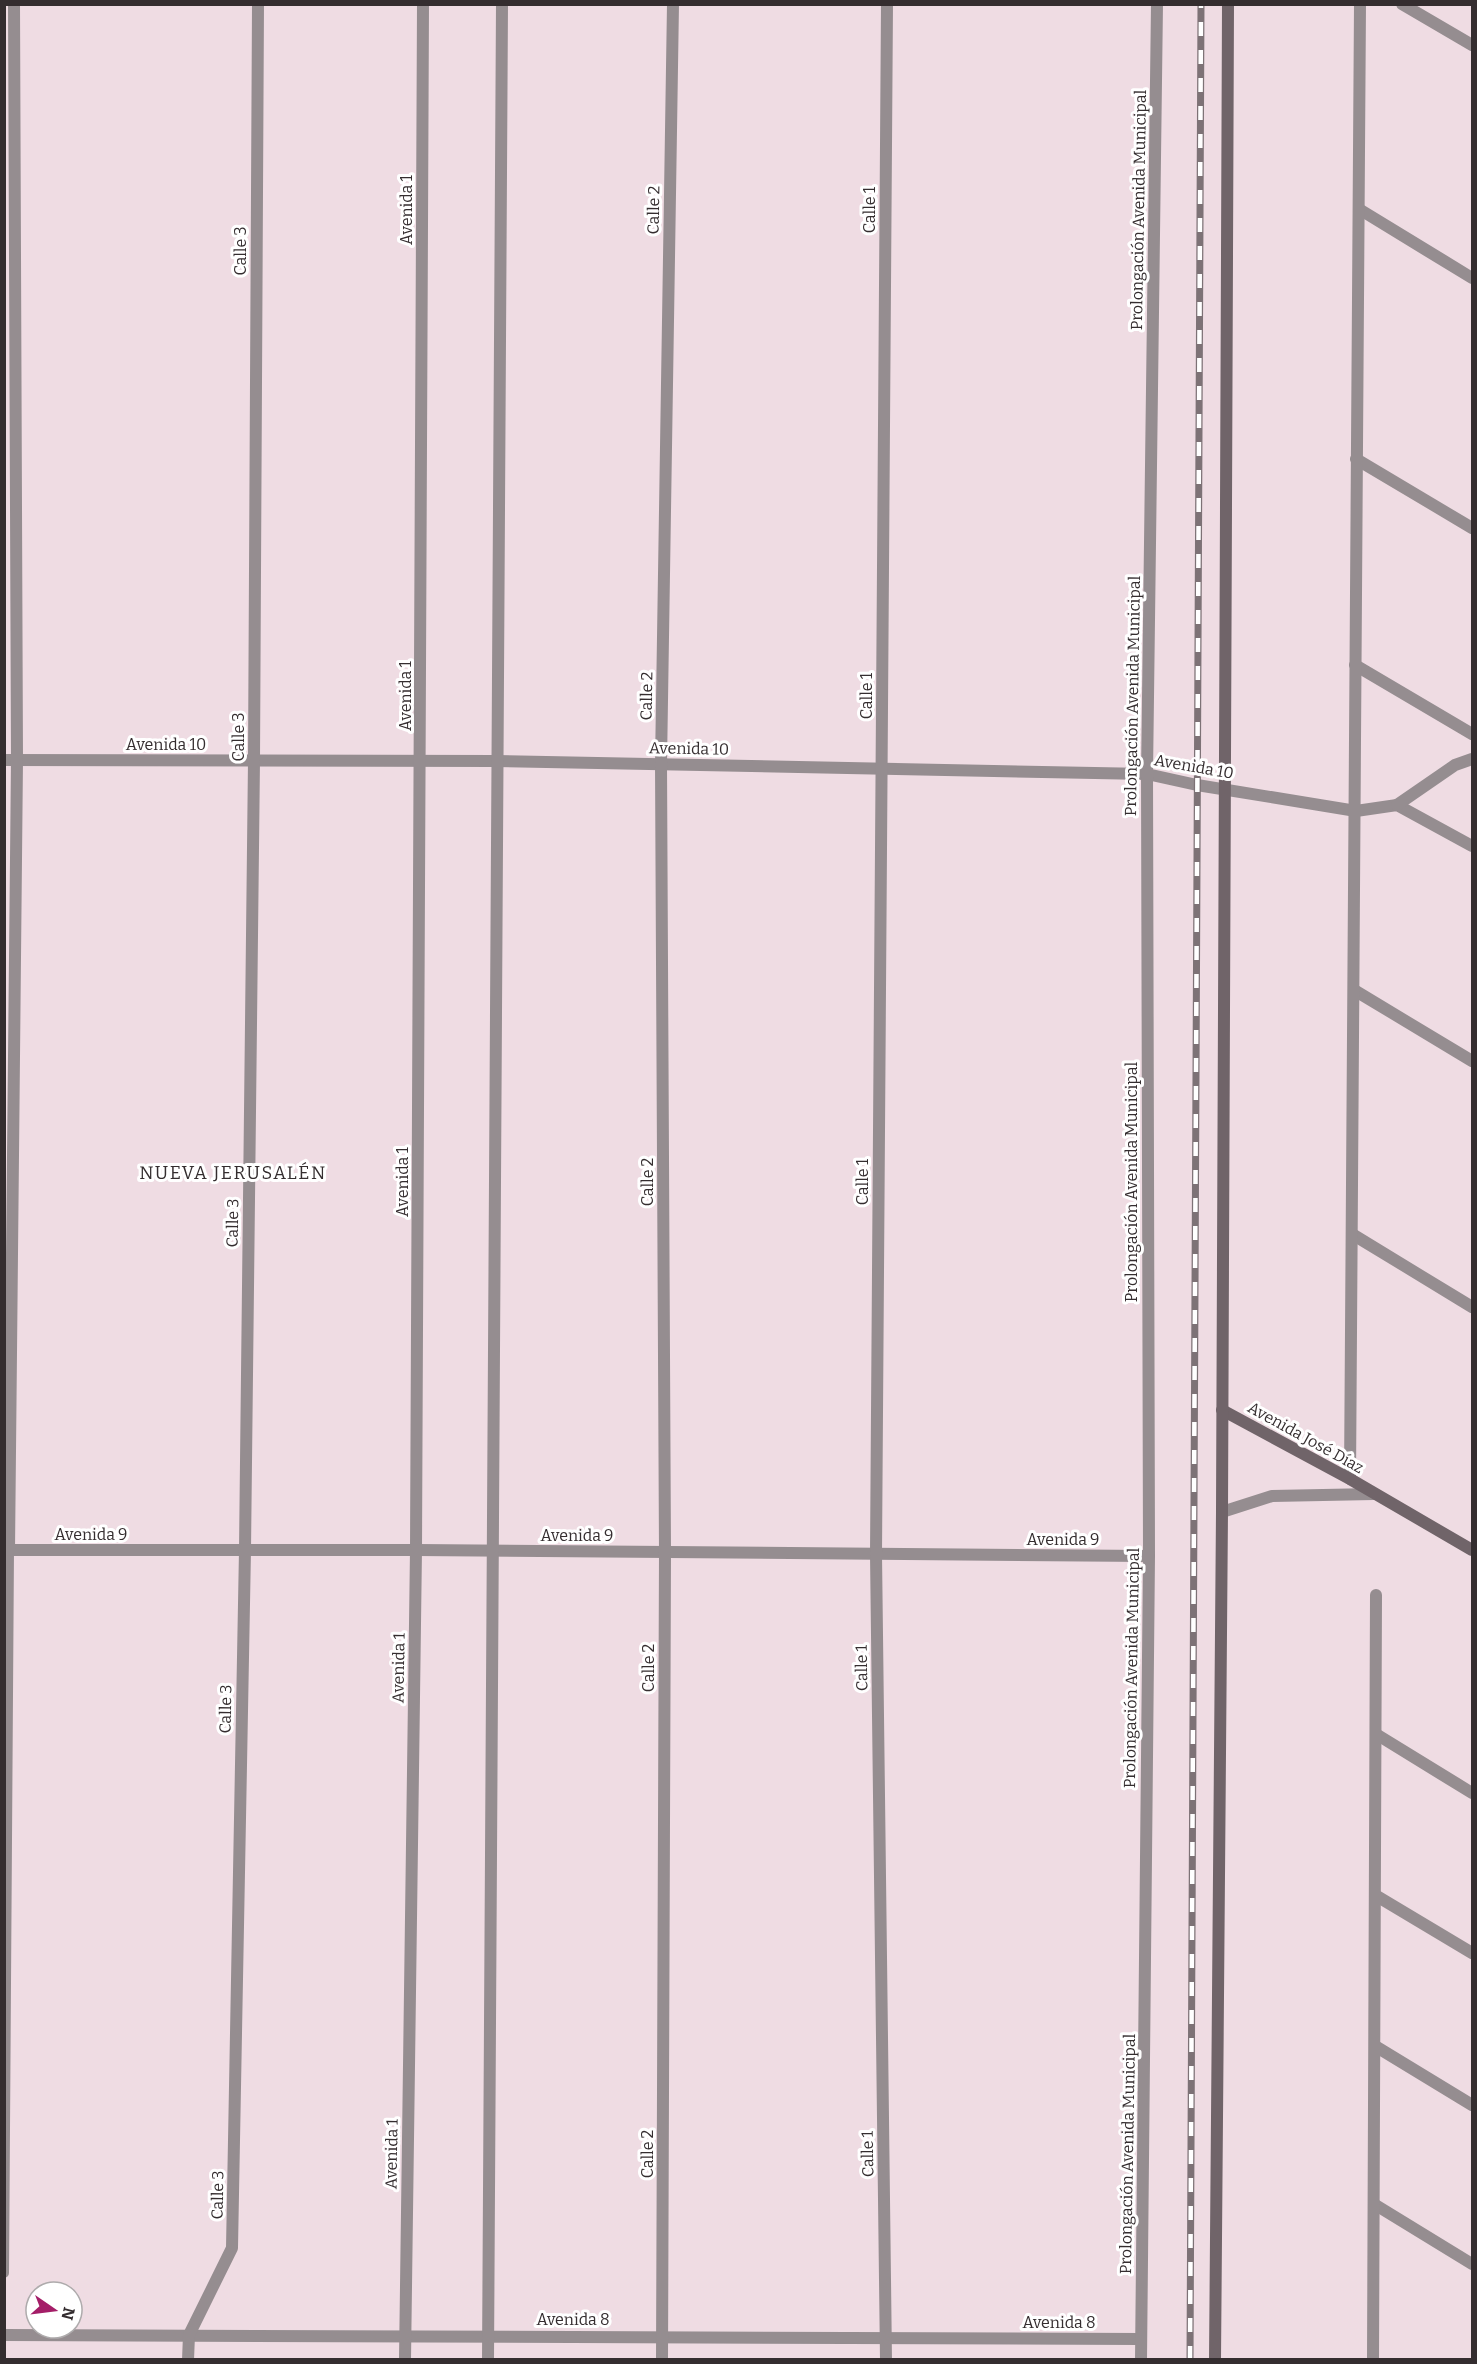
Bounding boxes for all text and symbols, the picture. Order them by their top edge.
street label: Prolongación Avenida Municipal [1127,89,1150,330]
street label: Avenida 1 [397,174,416,245]
street label: Calle 2 [644,186,663,234]
street label: Calle 1 [860,186,879,233]
street label: Calle 3 [231,226,250,276]
street label: Prolongación Avenida Municipal [1121,575,1144,816]
street label: Avenida 1 [396,660,415,731]
street label: Calle 2 [637,672,656,720]
street label: Calle 1 [857,672,876,719]
street label: Calle 3 [229,712,248,762]
street label: Avenida 10 [126,735,206,754]
street label: Avenida 10 [649,738,729,759]
street label: Avenida 10 [1153,750,1235,783]
street label: Prolongación Avenida Municipal [1122,1061,1141,1302]
street label: Avenida 1 [393,1146,412,1217]
street label: Calle 2 [638,1158,657,1206]
street label: Calle 1 [853,1158,872,1205]
district label: NUEVA JERUSALÉN [139,1161,327,1184]
street label: Calle 3 [223,1198,242,1248]
street label: Avenida José Díaz [1244,1398,1367,1477]
street label: Avenida 9 [55,1525,127,1544]
street label: Avenida 9 [541,1526,613,1545]
street label: Avenida 9 [1027,1530,1099,1549]
street label: Prolongación Avenida Municipal [1120,1547,1143,1788]
street label: Avenida 1 [388,1632,409,1703]
street label: Calle 2 [639,1644,658,1692]
street label: Calle 1 [852,1644,871,1691]
street label: Calle 3 [216,1684,235,1734]
street label: Prolongación Avenida Municipal [1116,2033,1139,2274]
street label: Avenida 1 [381,2118,402,2189]
street label: Calle 2 [638,2130,657,2178]
street label: Calle 1 [858,2130,877,2177]
street label: Calle 3 [208,2170,227,2220]
north arrow [24,2280,84,2340]
text: N [57,2305,79,2322]
street label: Avenida 8 [536,2310,610,2329]
street label: Avenida 8 [1022,2313,1096,2332]

